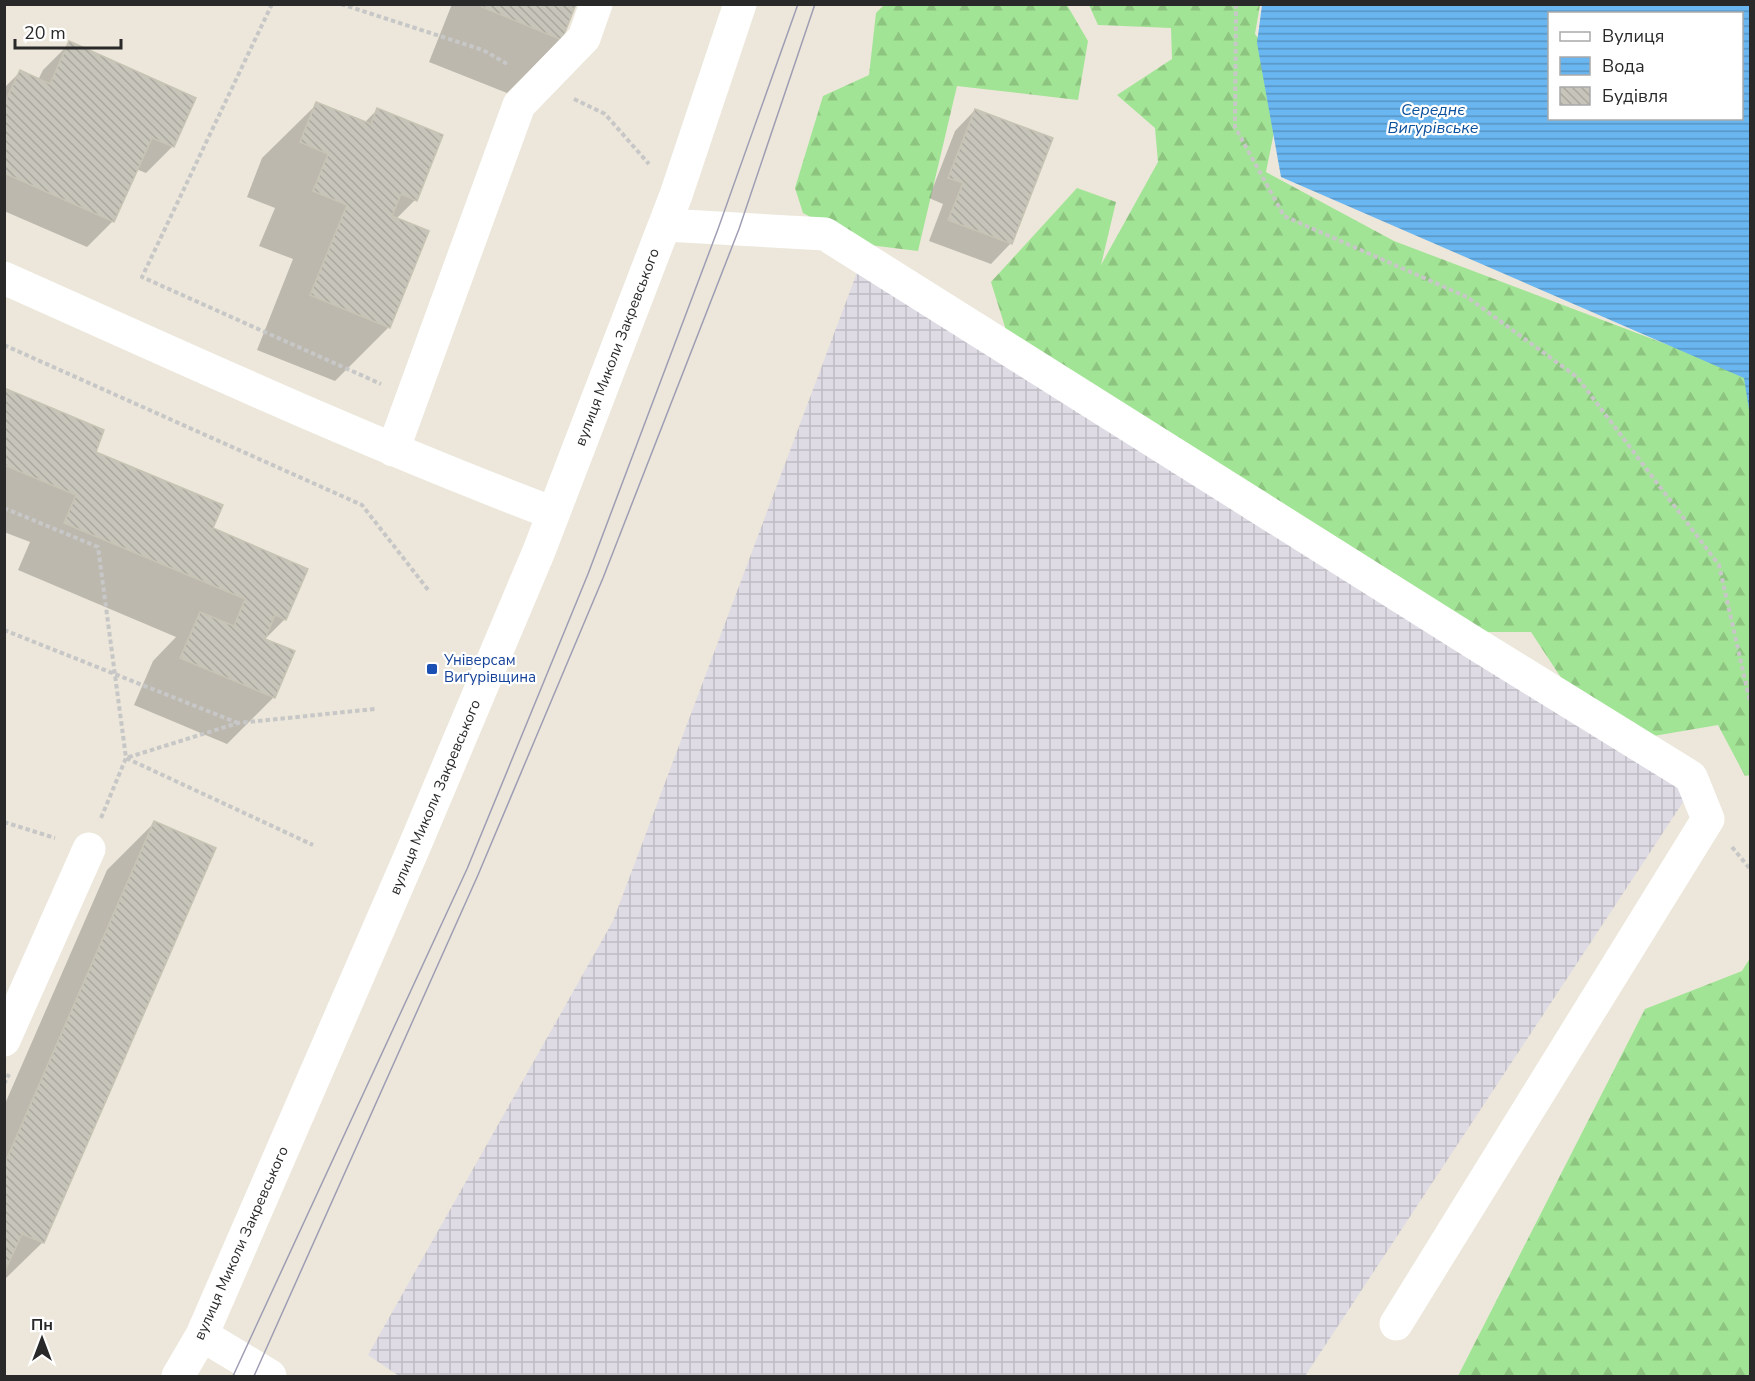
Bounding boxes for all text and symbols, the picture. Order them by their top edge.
scale bar [15,12,122,50]
legend [1548,12,1743,120]
text: 20 m [24,21,66,45]
text: Вулиця [1602,24,1664,48]
text: Вода [1602,54,1645,78]
text: Будівля [1602,84,1668,108]
water label: Середнє Вигурівське [1388,99,1479,139]
street label: вулиця Миколи Закревського [570,245,664,449]
place label: Універсам Виґурівщина [443,650,536,687]
marker: Універсам Виґурівщина [425,662,439,676]
street label: вулиця Миколи Закревського [385,696,485,898]
street label: вулиця Миколи Закревського [189,1143,293,1343]
north arrow [12,1309,72,1369]
text: Пн [31,1314,53,1336]

